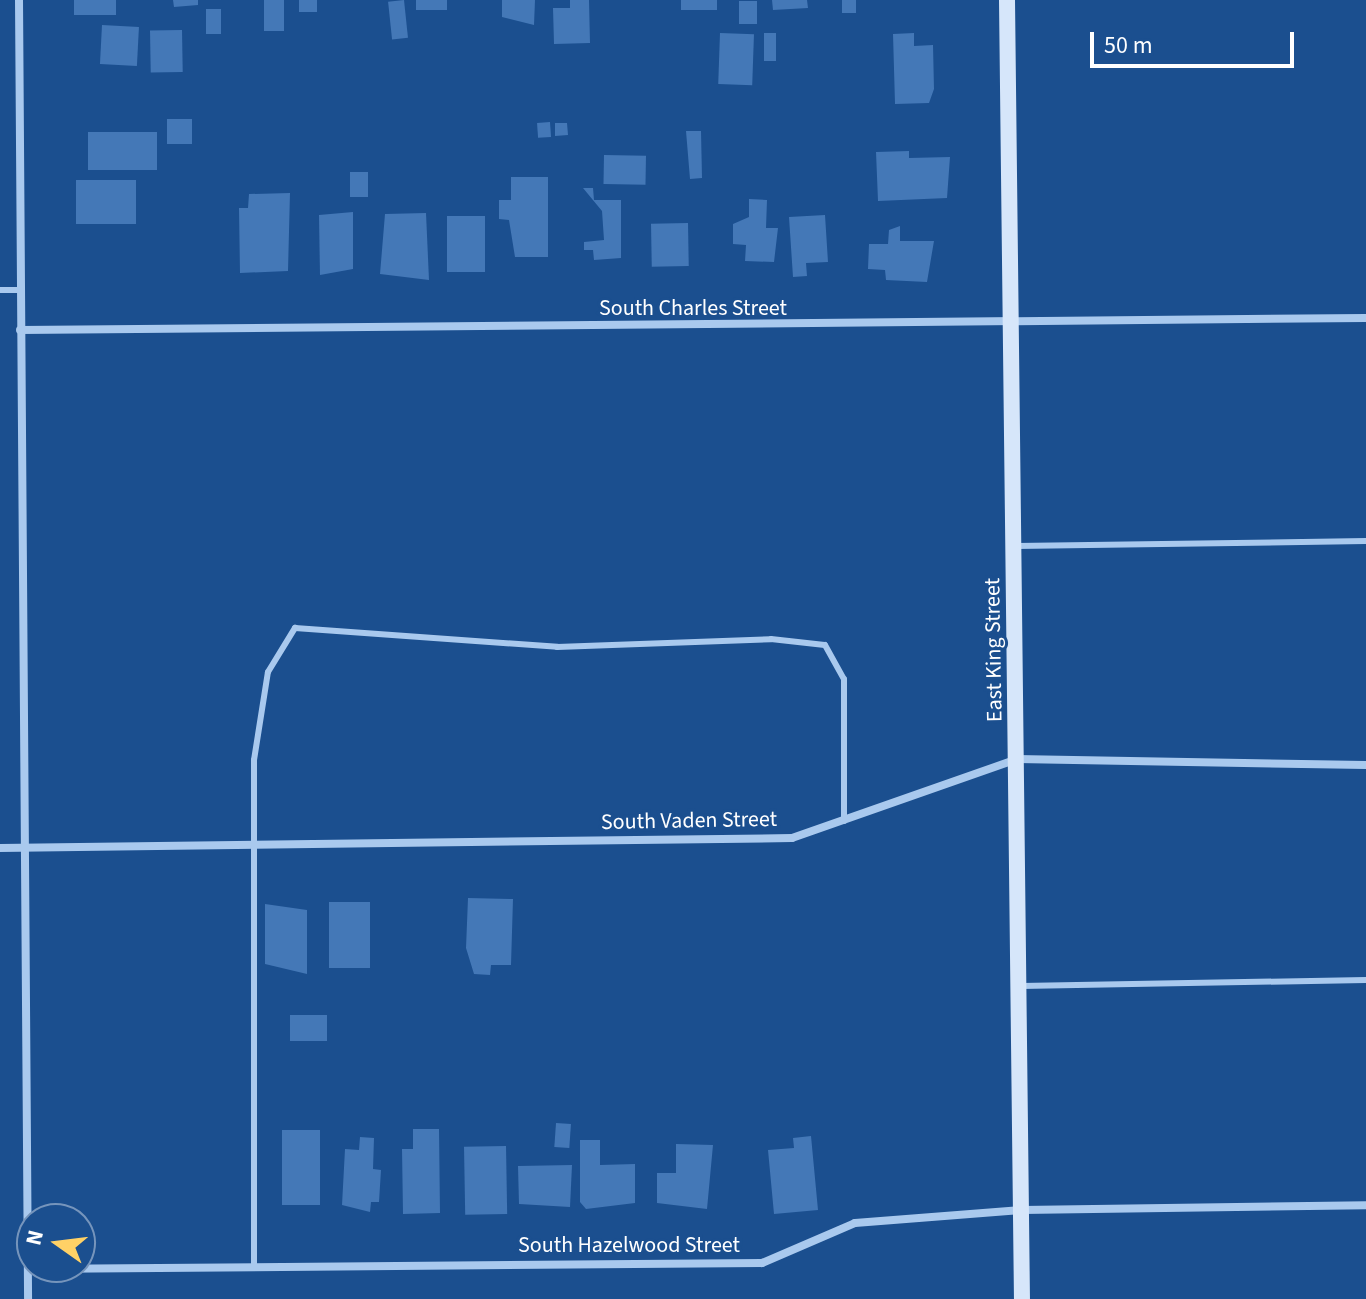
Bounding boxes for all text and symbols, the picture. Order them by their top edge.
scale bar [1094,16,1298,66]
text: 50 m [1104,28,1153,63]
street label: South Charles Street [599,296,787,322]
street label: East King Street [980,578,1008,722]
street label: South Vaden Street [601,806,777,836]
north arrow [16,1203,96,1283]
text: N [17,1227,52,1249]
street label: South Hazelwood Street [518,1233,740,1259]

